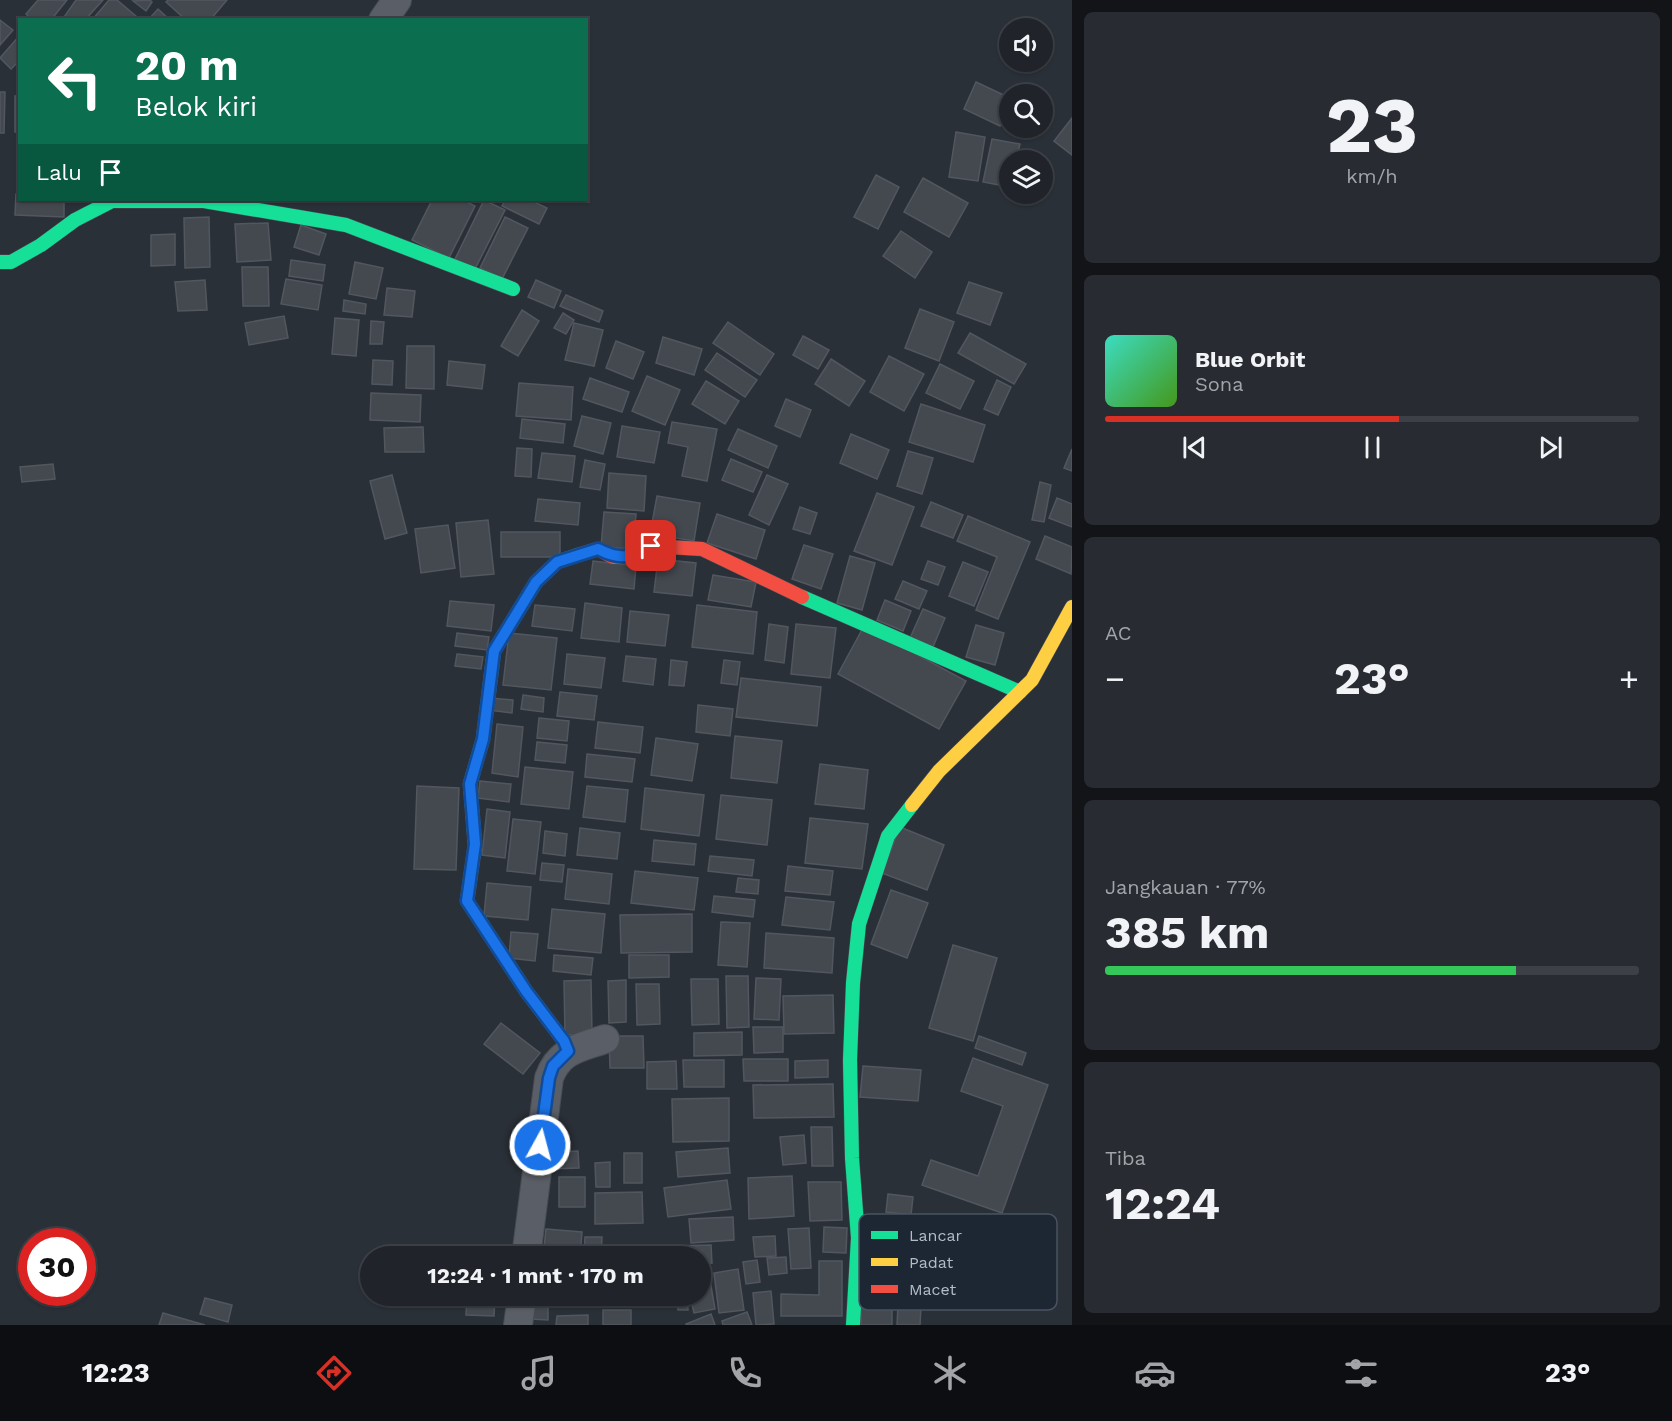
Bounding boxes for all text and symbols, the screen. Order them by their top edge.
map controls [999,18,1053,204]
button: sound [999,18,1053,72]
text: 20 m [135,41,239,90]
icon: left [36,42,114,120]
text: 23 [1326,79,1418,171]
button: search [999,84,1053,138]
text: Belok kiri [135,91,257,123]
button: layers [999,150,1053,204]
icon: arrive [94,156,127,189]
text: Lalu [36,160,82,185]
text: km/h [1346,164,1398,188]
text: Blue Orbit [1195,347,1305,372]
text: Sona [1195,372,1244,396]
icon: previous [1178,431,1211,464]
icon: pause [1356,431,1389,464]
icon: next [1534,431,1567,464]
pin [625,520,676,571]
icon: arrive [634,529,667,562]
text: AC [1105,621,1131,645]
text: 23° [1334,652,1410,705]
text: − [1105,659,1125,698]
text: + [1619,659,1639,698]
text: Jangkauan · 77% [1105,875,1266,899]
text: 385 km [1105,906,1269,959]
position arrow [508,1113,572,1177]
text: Tiba [1105,1146,1146,1170]
text: 12:24 [1105,1177,1220,1230]
legend [859,1214,1057,1310]
text: Lancar [909,1226,963,1245]
speed limit sign: 30 [18,1228,96,1306]
text: Padat [909,1253,954,1272]
text: 12:24 · 1 mnt · 170 m [427,1263,644,1288]
text: Macet [909,1280,957,1299]
icon: directions [313,1352,355,1394]
icon: music [518,1352,560,1394]
icon: phone [724,1352,766,1394]
icon: climate [929,1352,971,1394]
icon: car [1134,1352,1176,1394]
icon: filters [1340,1352,1382,1394]
text: 12:23 [82,1357,150,1389]
text: 23° [1545,1357,1590,1389]

